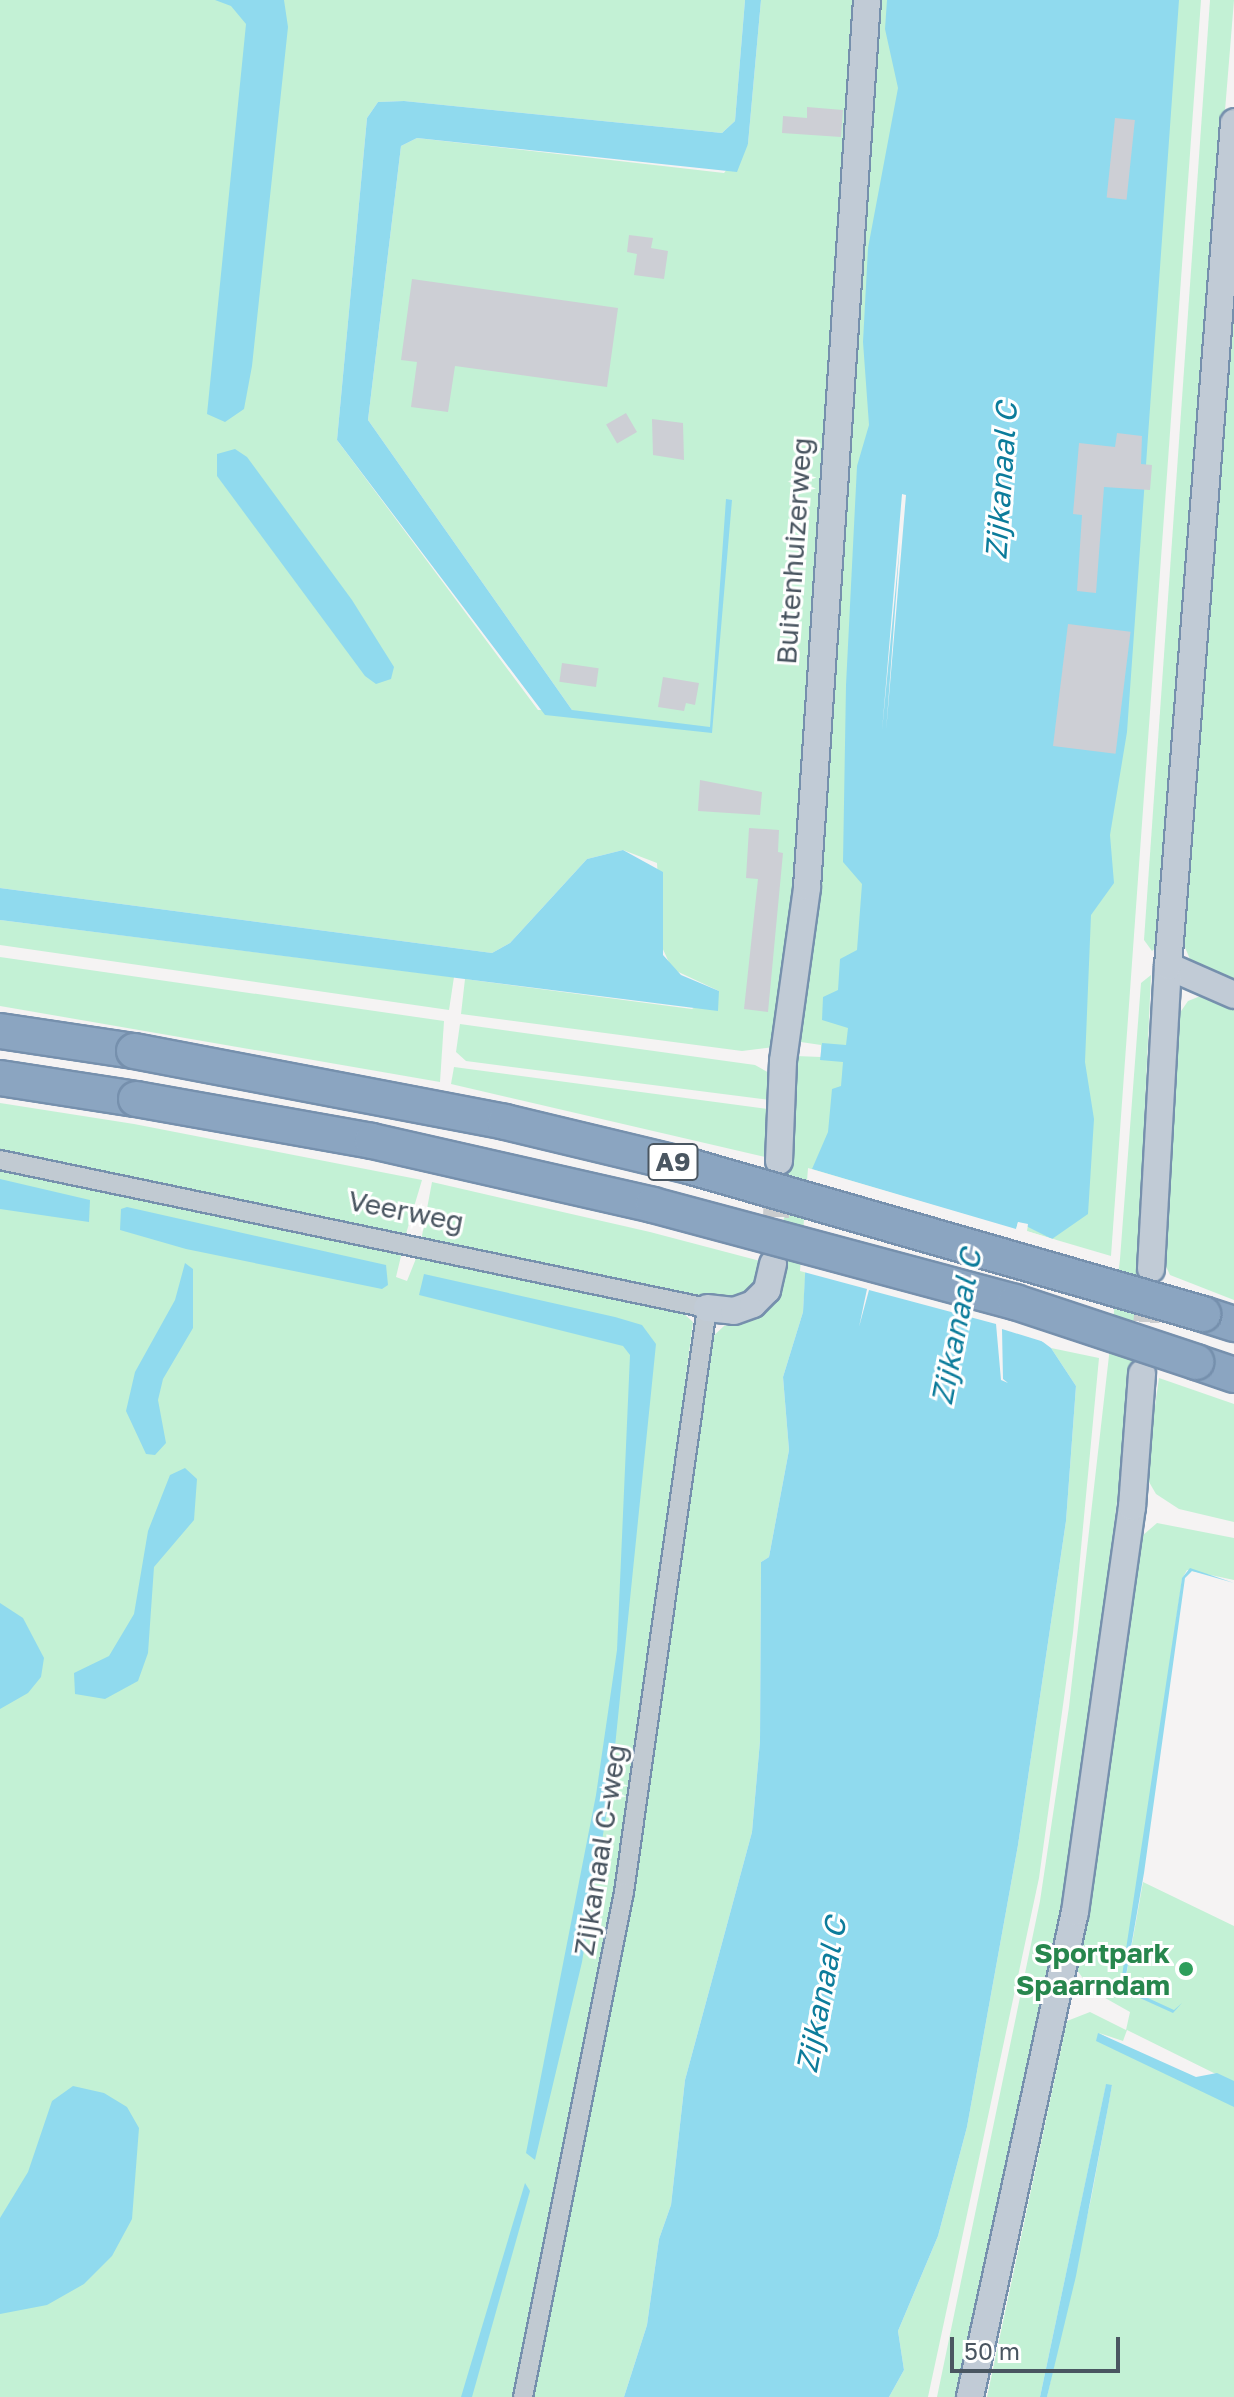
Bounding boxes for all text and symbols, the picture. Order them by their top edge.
water label: Zijkanaal C [978,401,1024,561]
street label: Buitenhuizerweg [769,436,819,666]
road number: A9 [647,1140,699,1184]
street label: Veerweg [345,1183,467,1239]
water label: Zijkanaal C [923,1246,989,1408]
street label: Zijkanaal C-weg [567,1742,633,1958]
water label: Zijkanaal C [788,1914,854,2076]
place label: Sportpark Spaarndam [1016,1936,1170,2002]
marker: Sportpark Spaarndam [1177,1960,1195,1978]
scale bar [954,2321,1124,2371]
text: 50 m [964,2336,1020,2365]

